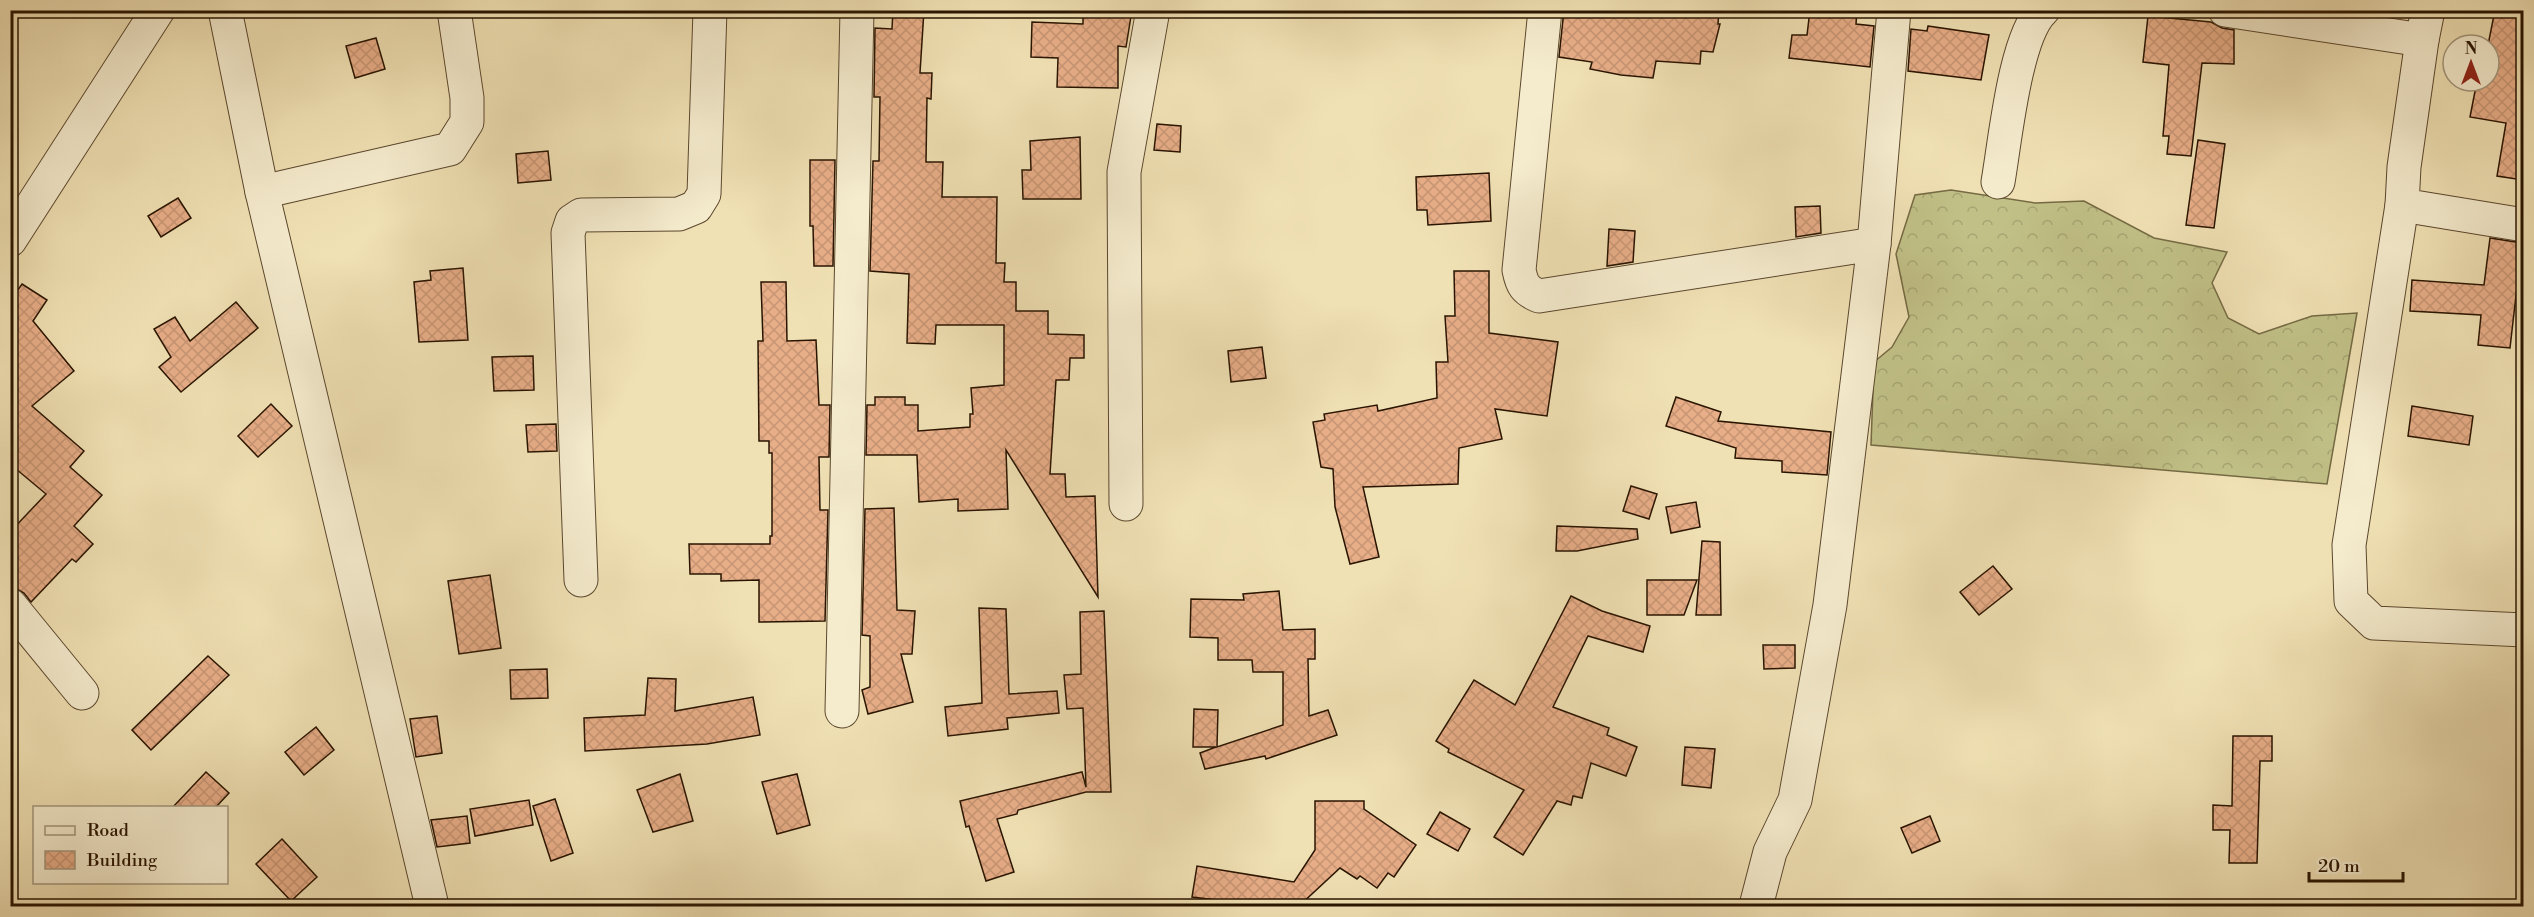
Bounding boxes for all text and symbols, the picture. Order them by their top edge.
north arrow [2441,33,2501,93]
text: N [2465,39,2478,59]
legend [33,806,228,884]
text: Road [87,819,130,842]
scale bar [2309,845,2404,883]
text: Building [86,849,158,872]
text: 20 m [2318,855,2360,878]

